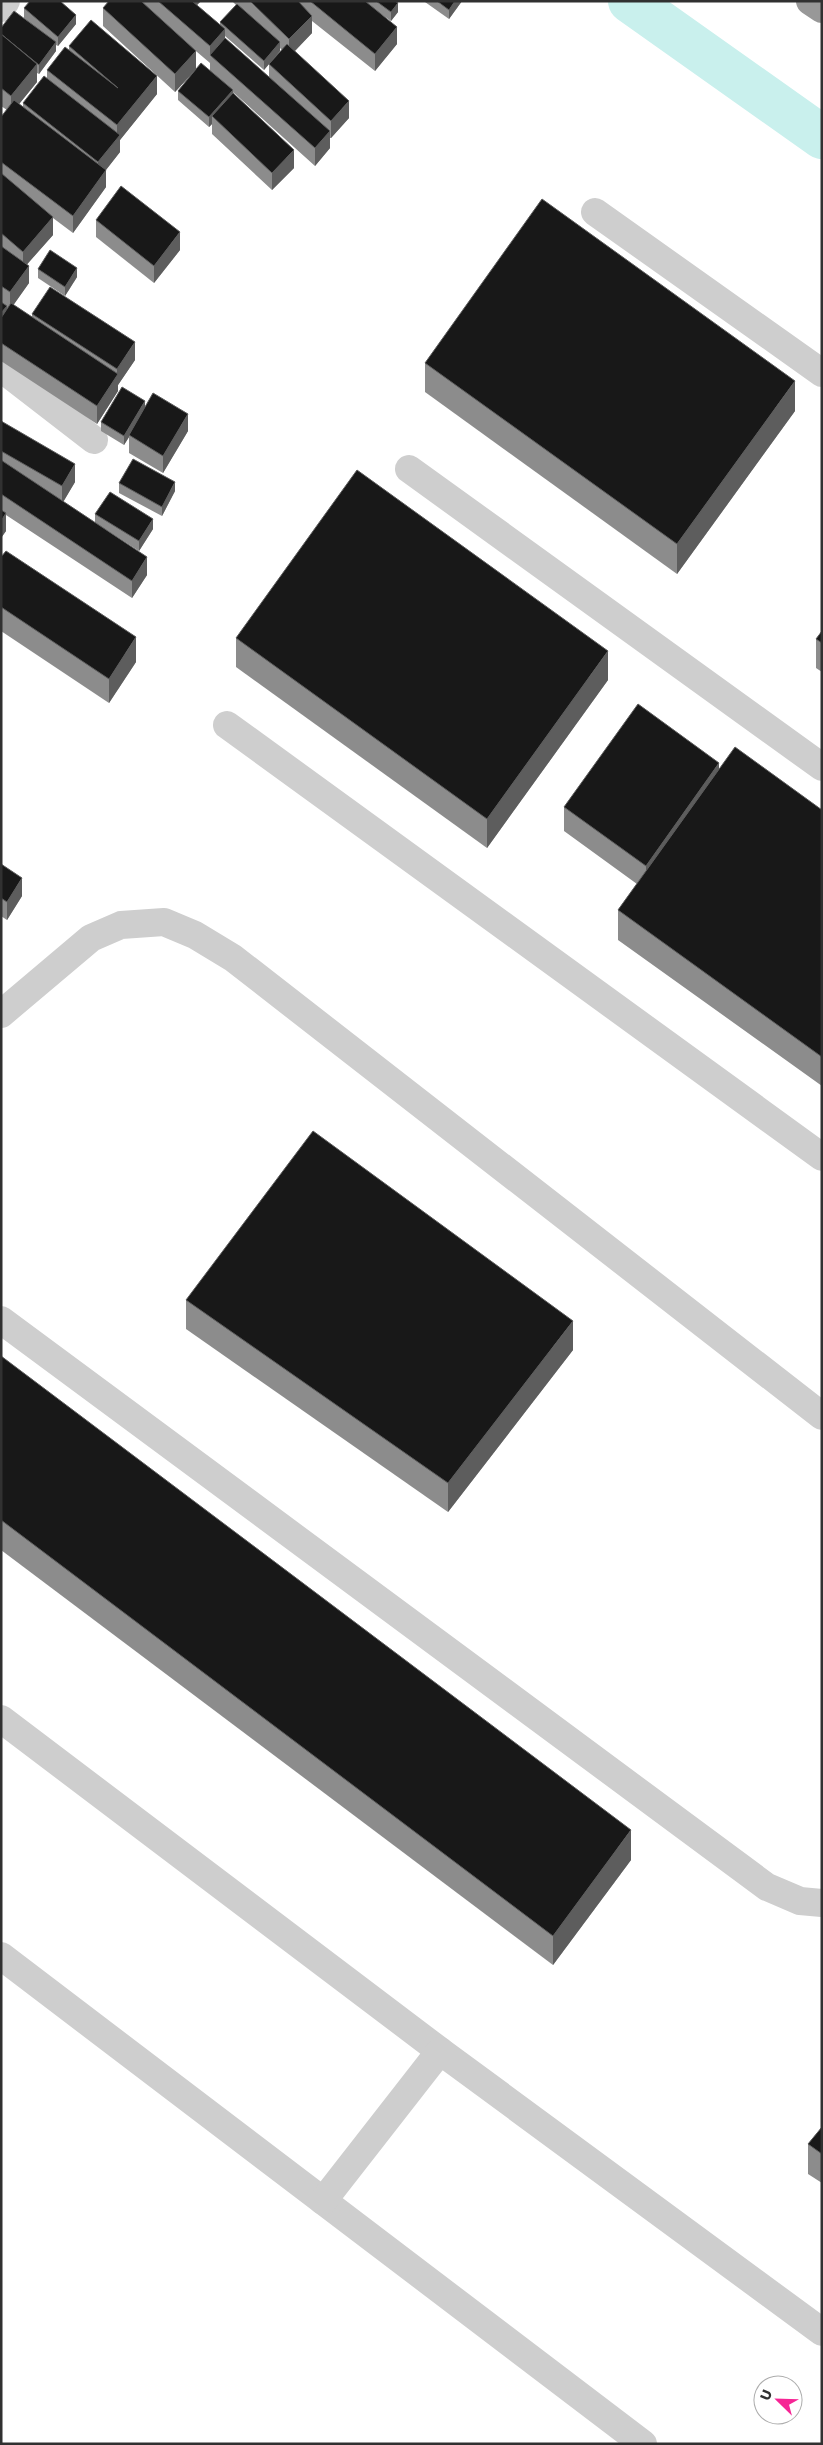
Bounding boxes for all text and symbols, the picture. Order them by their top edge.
north arrow [753,2375,803,2425]
text: U [755,2386,777,2403]

